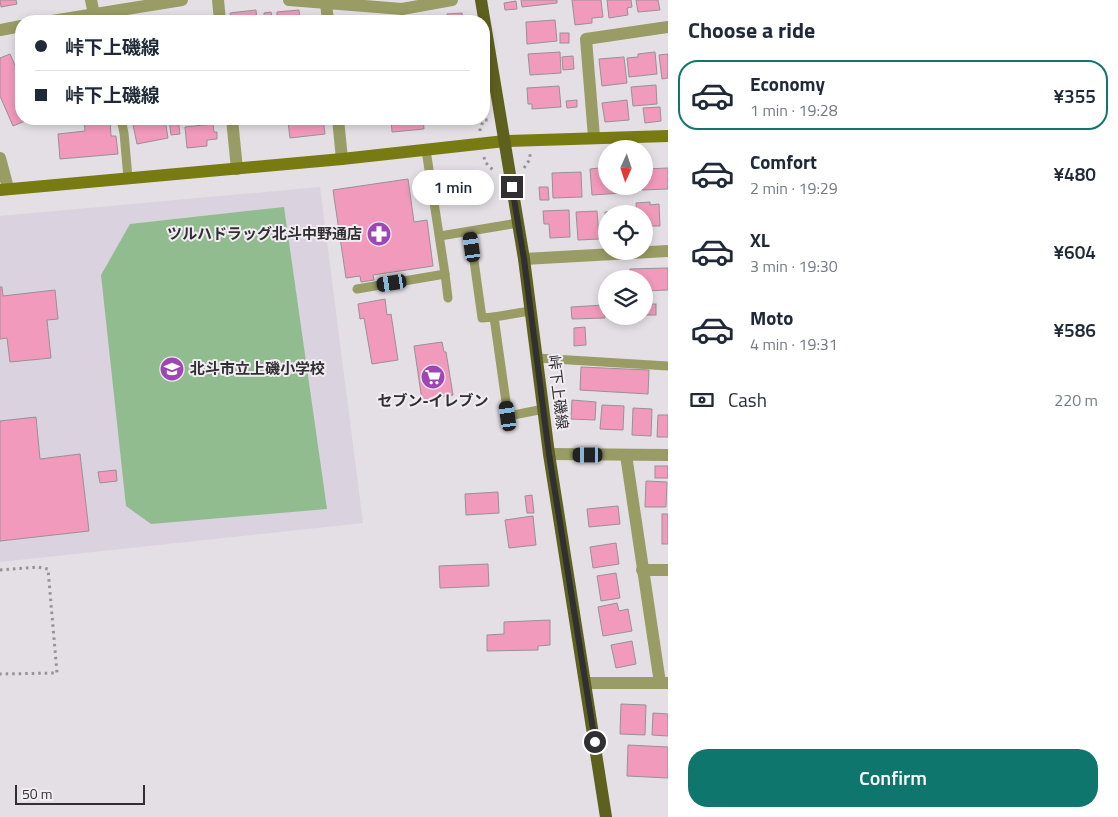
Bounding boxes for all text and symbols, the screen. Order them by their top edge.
text: Choose a ride [688,13,815,47]
text: 峠下上磯線 [65,32,160,61]
text: Economy [750,69,825,98]
icon: car [690,73,735,118]
text: 峠下上磯線 [65,80,160,109]
text: ¥355 [1053,81,1096,110]
text: 1 min · 19:28 [750,98,838,122]
north arrow [598,140,652,195]
map controls [598,140,653,325]
text: Comfort [750,147,817,176]
icon: car [690,151,735,196]
text: ¥480 [1053,159,1096,188]
callout: 1 min [412,170,494,204]
text: 1 min [434,175,472,199]
route end [501,176,523,198]
text: 2 min · 19:29 [750,176,838,200]
button: locate [598,205,653,260]
pharmacy icon: ツルハドラッグ北斗中野通店 [366,221,392,247]
place label: ツルハドラッグ北斗中野通店 [167,222,362,245]
text: XL [750,225,770,254]
icon: car [690,229,735,274]
car [462,231,481,263]
text: ¥604 [1053,237,1096,266]
text: 3 min · 19:30 [750,254,838,278]
button: layers [598,270,653,325]
car [376,273,407,293]
text: Moto [750,303,793,332]
icon: car [690,307,735,352]
text: ¥586 [1053,315,1096,344]
text: 4 min · 19:31 [750,332,838,356]
street label: 峠下上磯線 [543,353,574,431]
school or university icon: 北斗市立上磯小学校 [159,356,185,382]
place label: 北斗市立上磯小学校 [190,357,325,380]
supermarket icon: セブン-イレブン [420,364,446,390]
text: Cash [728,385,767,414]
icon: cash [688,386,716,414]
text: 220 m [1054,388,1098,412]
place label: セブン-イレブン [377,389,489,412]
car [498,400,517,432]
car [573,448,603,463]
route start [584,731,606,753]
button: Confirm [688,749,1098,807]
scale bar [15,782,145,805]
text: 50 m [22,783,52,804]

